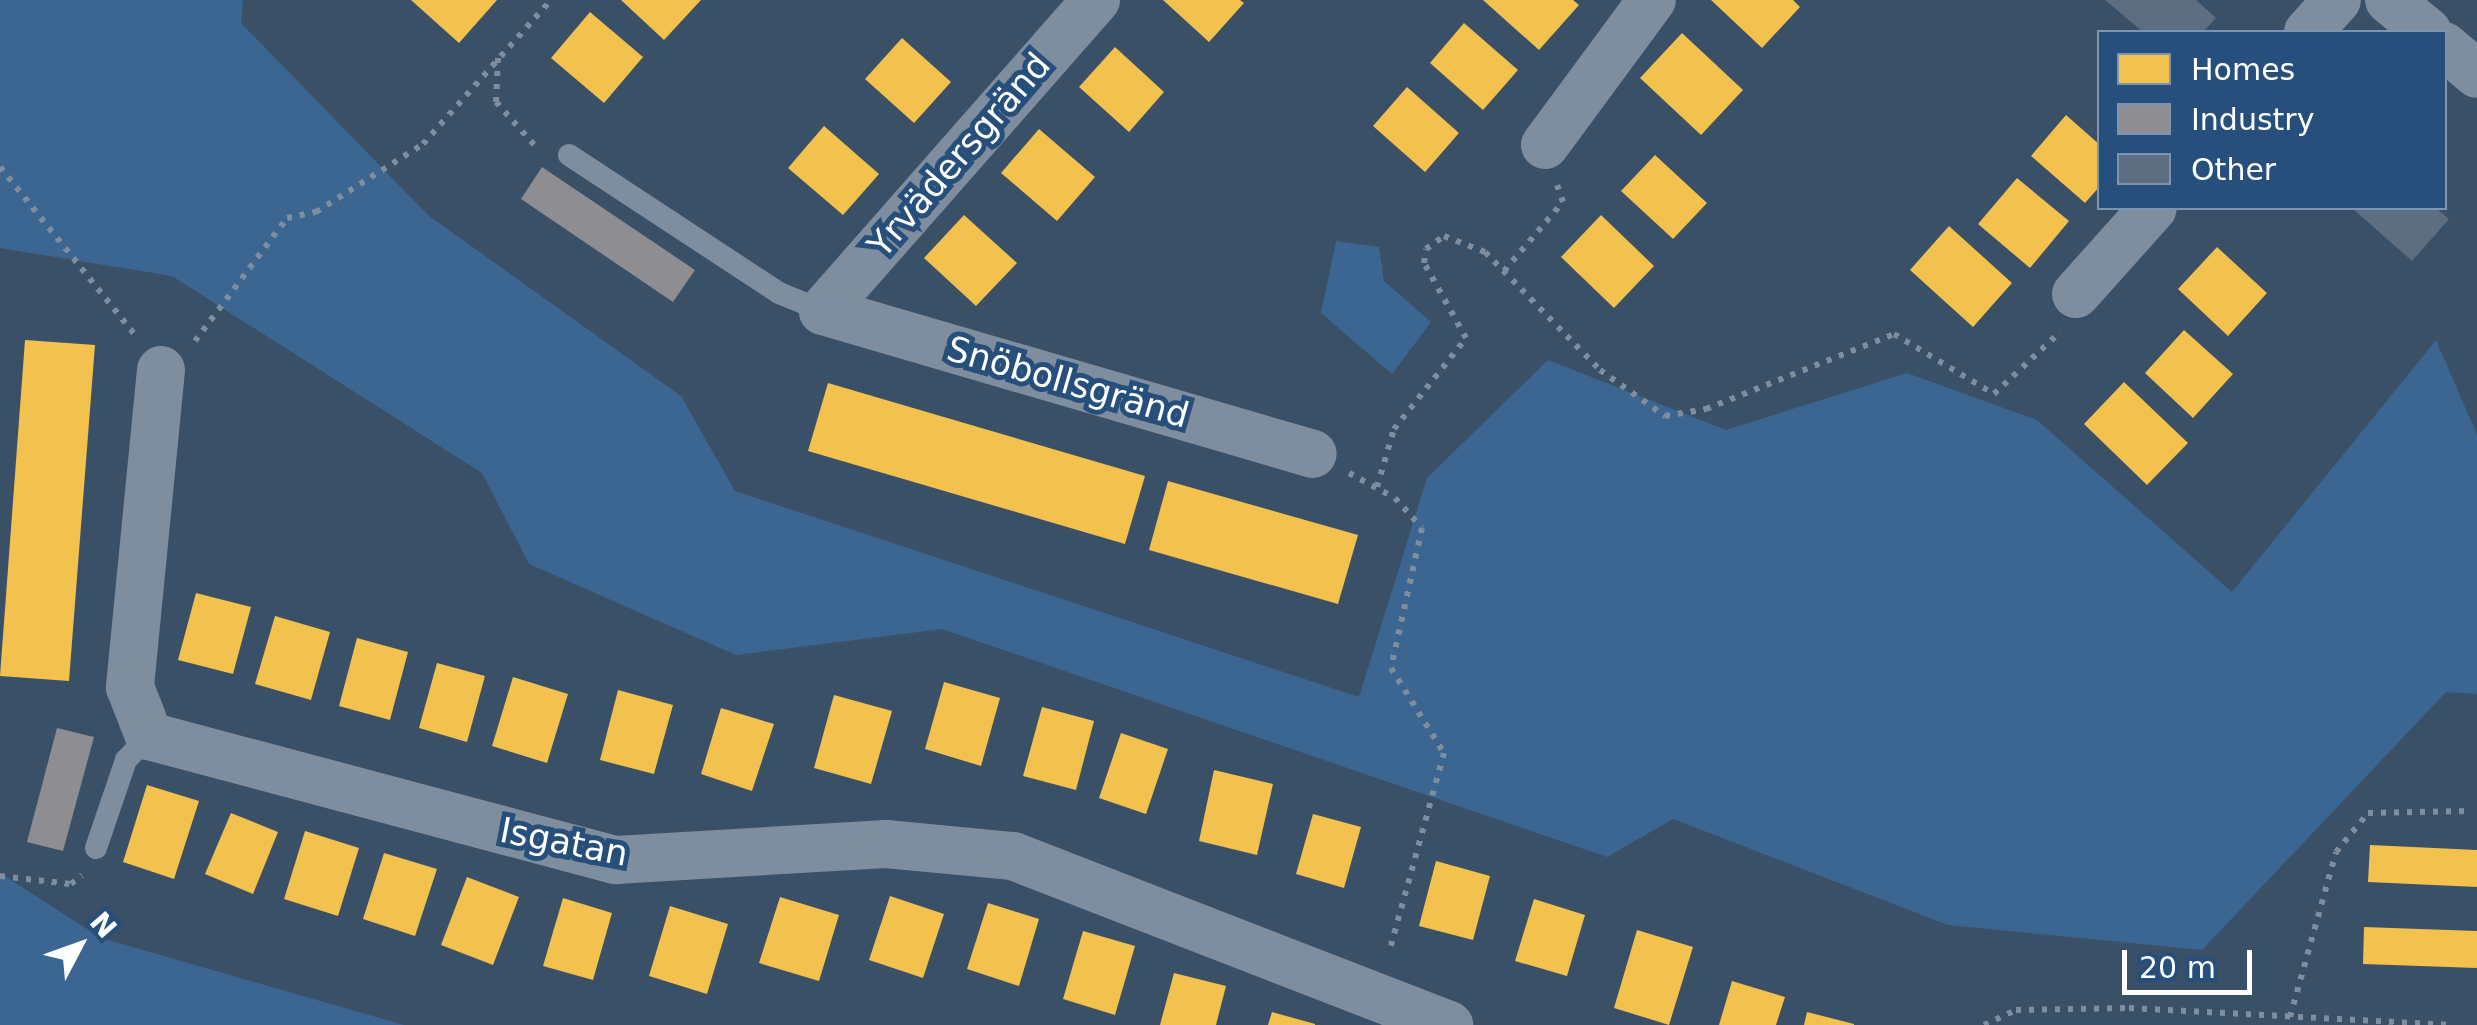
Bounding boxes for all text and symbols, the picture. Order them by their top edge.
legend [2097,30,2447,210]
street label: Yrvädersgränd [859,44,1059,266]
text: Homes [2191,52,2295,87]
text: Industry [2191,102,2314,137]
text: Other [2191,152,2276,187]
street label: Snöbollsgränd [942,327,1194,437]
street label: Isgatan [496,809,632,875]
north arrow [30,895,130,995]
text: N [83,905,123,945]
scale bar [2127,930,2257,992]
text: 20 m [2139,950,2216,985]

